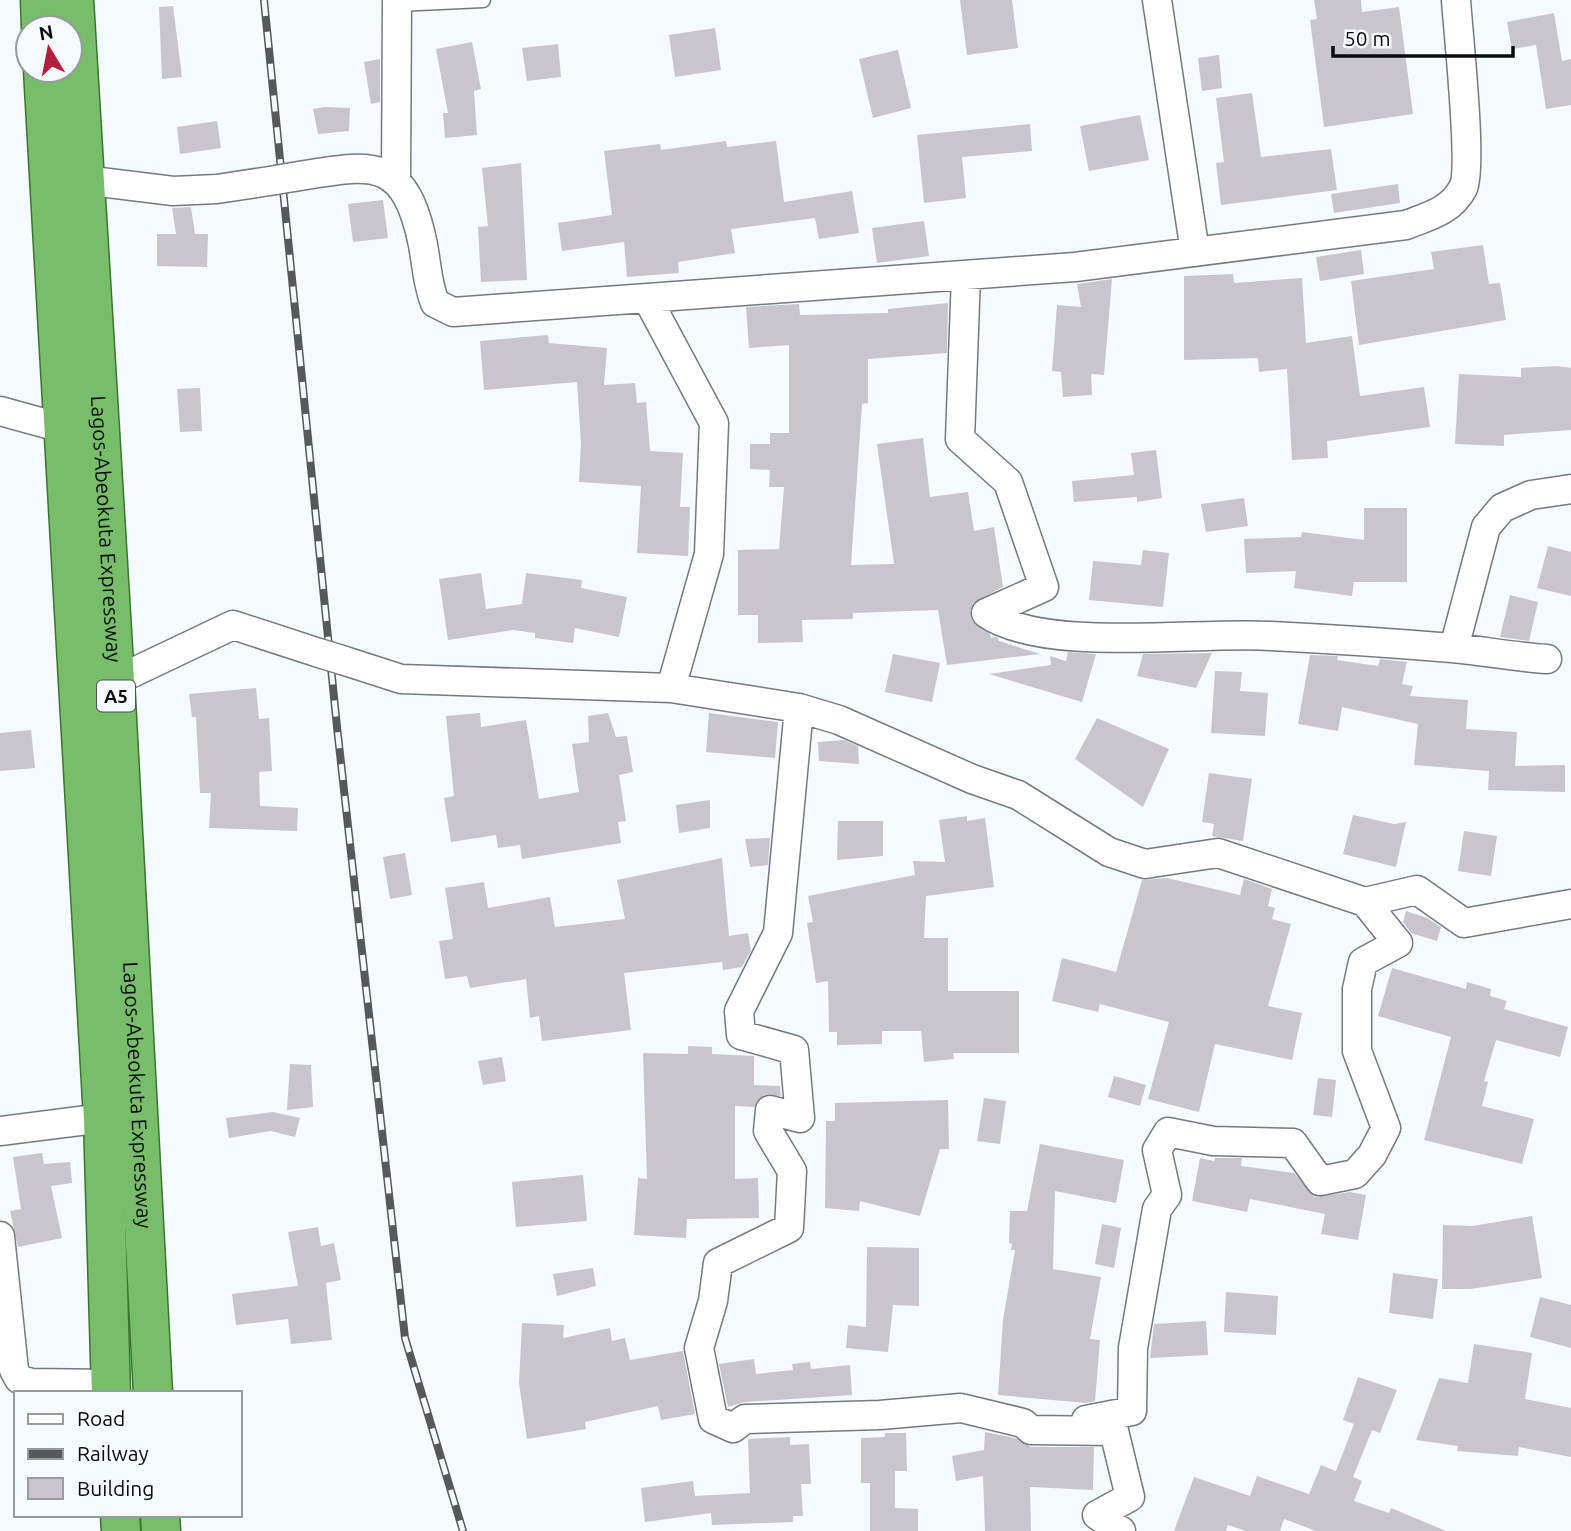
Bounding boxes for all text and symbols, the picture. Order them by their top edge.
north arrow [14,14,84,84]
scale bar [1333,14,1513,58]
text: N [37,20,55,44]
text: 50 m [1344,26,1391,50]
street label: Lagos-Abeokuta Expressway [87,395,127,663]
road number: A5 [97,680,135,712]
street label: Lagos-Abeokuta Expressway [119,961,157,1229]
legend [14,1391,242,1517]
text: Road [77,1406,125,1430]
text: Railway [77,1441,149,1465]
text: Building [77,1476,154,1500]

